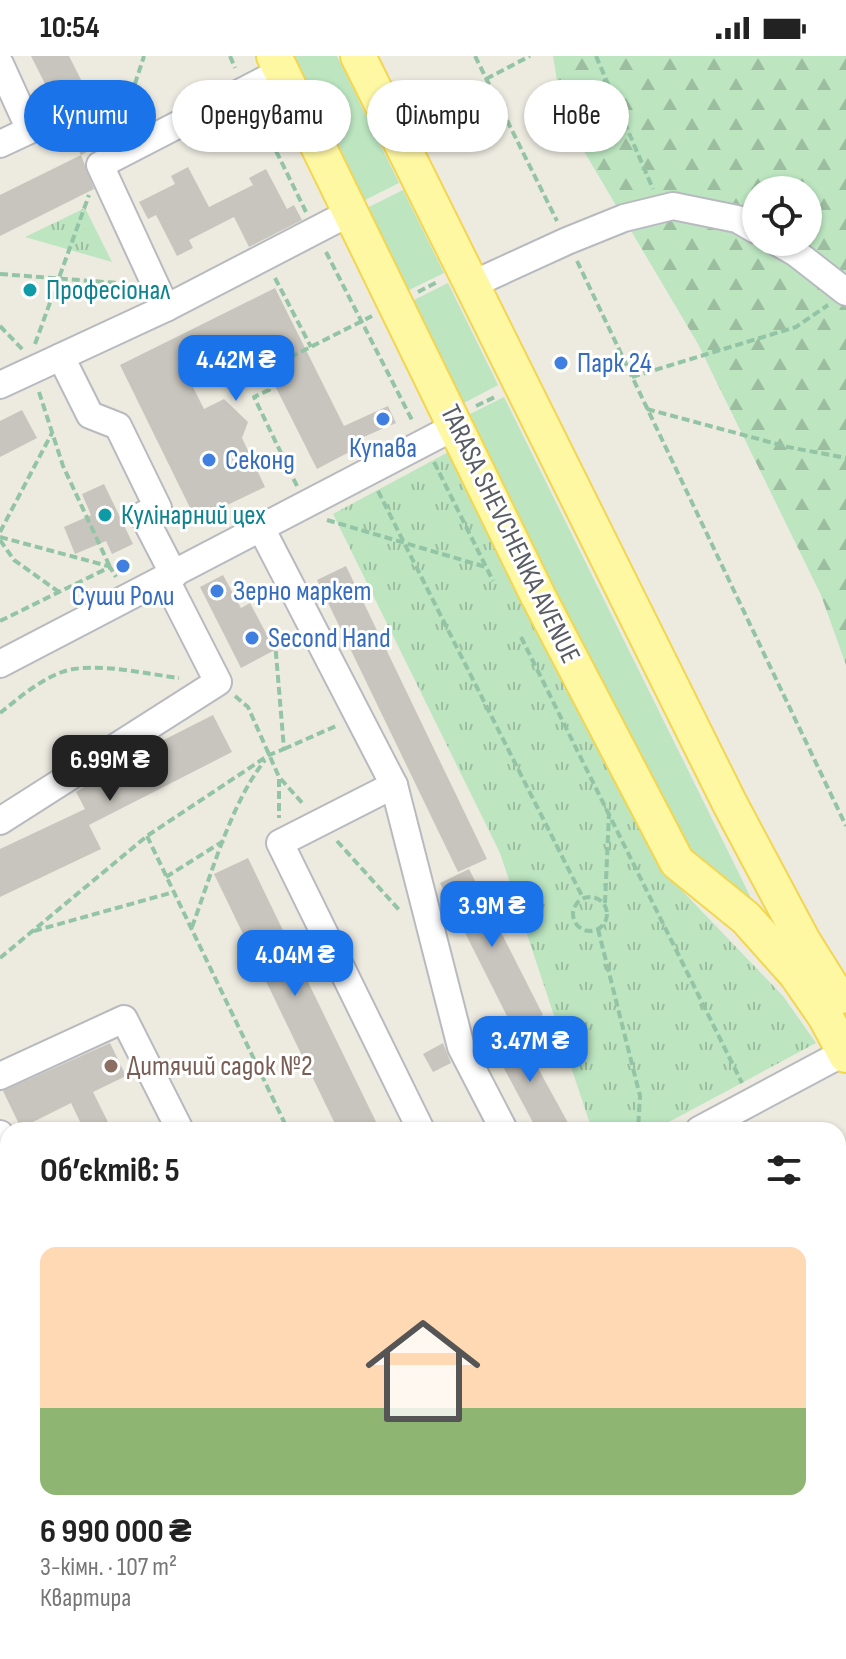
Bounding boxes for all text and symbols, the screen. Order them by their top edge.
text: 10:54 [40,10,100,46]
chip: Купити [24,80,156,152]
chip: Орендувати [172,80,351,152]
chip: Фільтри [367,80,508,152]
chip: Нове [524,80,629,152]
map controls [742,176,822,256]
button: locate [742,176,822,256]
place label: Професіонал [46,274,170,307]
marker: Професіонал [21,281,39,299]
pin: 4.42M ₴ [162,335,310,403]
text: 4.42M ₴ [196,345,276,376]
place label: Парк 24 [577,347,652,380]
marker: Парк 24 [552,354,570,372]
street label: TARASA SHEVCHENKA AVENUE [433,399,587,669]
marker: Купава [374,410,392,428]
place label: Купава [349,432,417,465]
place label: Секонд [225,444,295,477]
marker: Секонд [200,451,218,469]
place label: Кулінарний цех [121,499,266,532]
marker: Кулінарний цех [96,506,114,524]
marker: Суши Роли [114,557,132,575]
place label: Зерно маркет [233,575,372,608]
place label: Суши Роли [71,580,175,613]
marker: Зерно маркет [208,582,226,600]
place label: Second Hand [268,622,391,655]
marker: Second Hand [243,629,261,647]
pin: 6.99M ₴ [36,735,184,803]
text: 6.99M ₴ [70,745,150,776]
pin: 3.9M ₴ [427,881,557,949]
text: 3.9M ₴ [458,891,526,922]
pin: 4.04M ₴ [221,930,369,998]
text: 4.04M ₴ [255,940,335,971]
pin: 3.47M ₴ [456,1016,604,1084]
text: 3.47M ₴ [491,1026,569,1057]
place label: Дитячий садок №2 [127,1050,313,1083]
marker: Дитячий садок №2 [102,1057,120,1075]
icon: filters [762,1148,806,1192]
text: Об’єктів: 5 [40,1150,180,1191]
icon: home [351,1299,495,1443]
text: 6 990 000 ₴ [40,1511,192,1552]
text: 3-кімн. · 107 m² [40,1552,177,1583]
text: Квартира [40,1583,131,1614]

